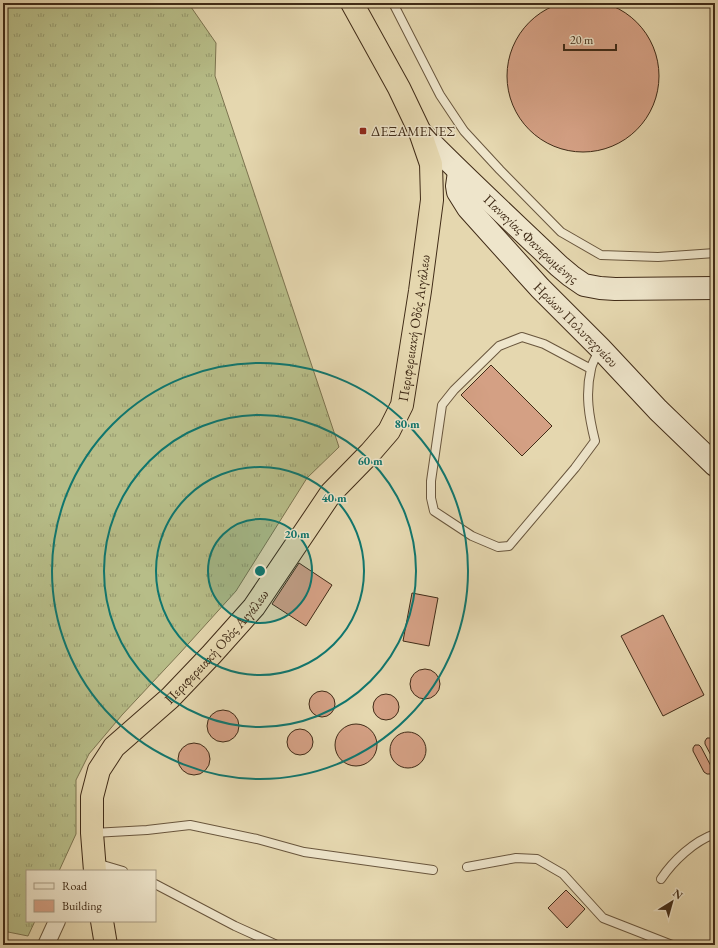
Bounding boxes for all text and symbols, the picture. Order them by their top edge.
scale bar [564,26,616,52]
text: 20 m [570,32,594,48]
place label: ΔΕΞΑΜΕΝΕΣ [371,122,456,140]
marker: ΔΕΞΑΜΕΝΕΣ [358,126,368,136]
street label: Παναγίας Φανερωμένης [480,190,582,287]
street label: Περιφερειακή Οδός Αιγάλεω [394,254,434,403]
street label: Ηρώων Πολυτεχνείου [530,278,622,371]
text: 80 m [394,416,420,432]
text: 60 m [357,453,383,469]
text: 40 m [321,490,347,506]
text: 20 m [284,526,310,542]
centre of rings [253,564,267,578]
street label: Περιφερειακή Οδός Αιγάλεω [160,586,272,708]
legend [26,870,156,922]
text: Road [62,878,88,894]
north arrow [652,882,692,922]
text: N [670,886,686,902]
text: Building [62,898,103,914]

